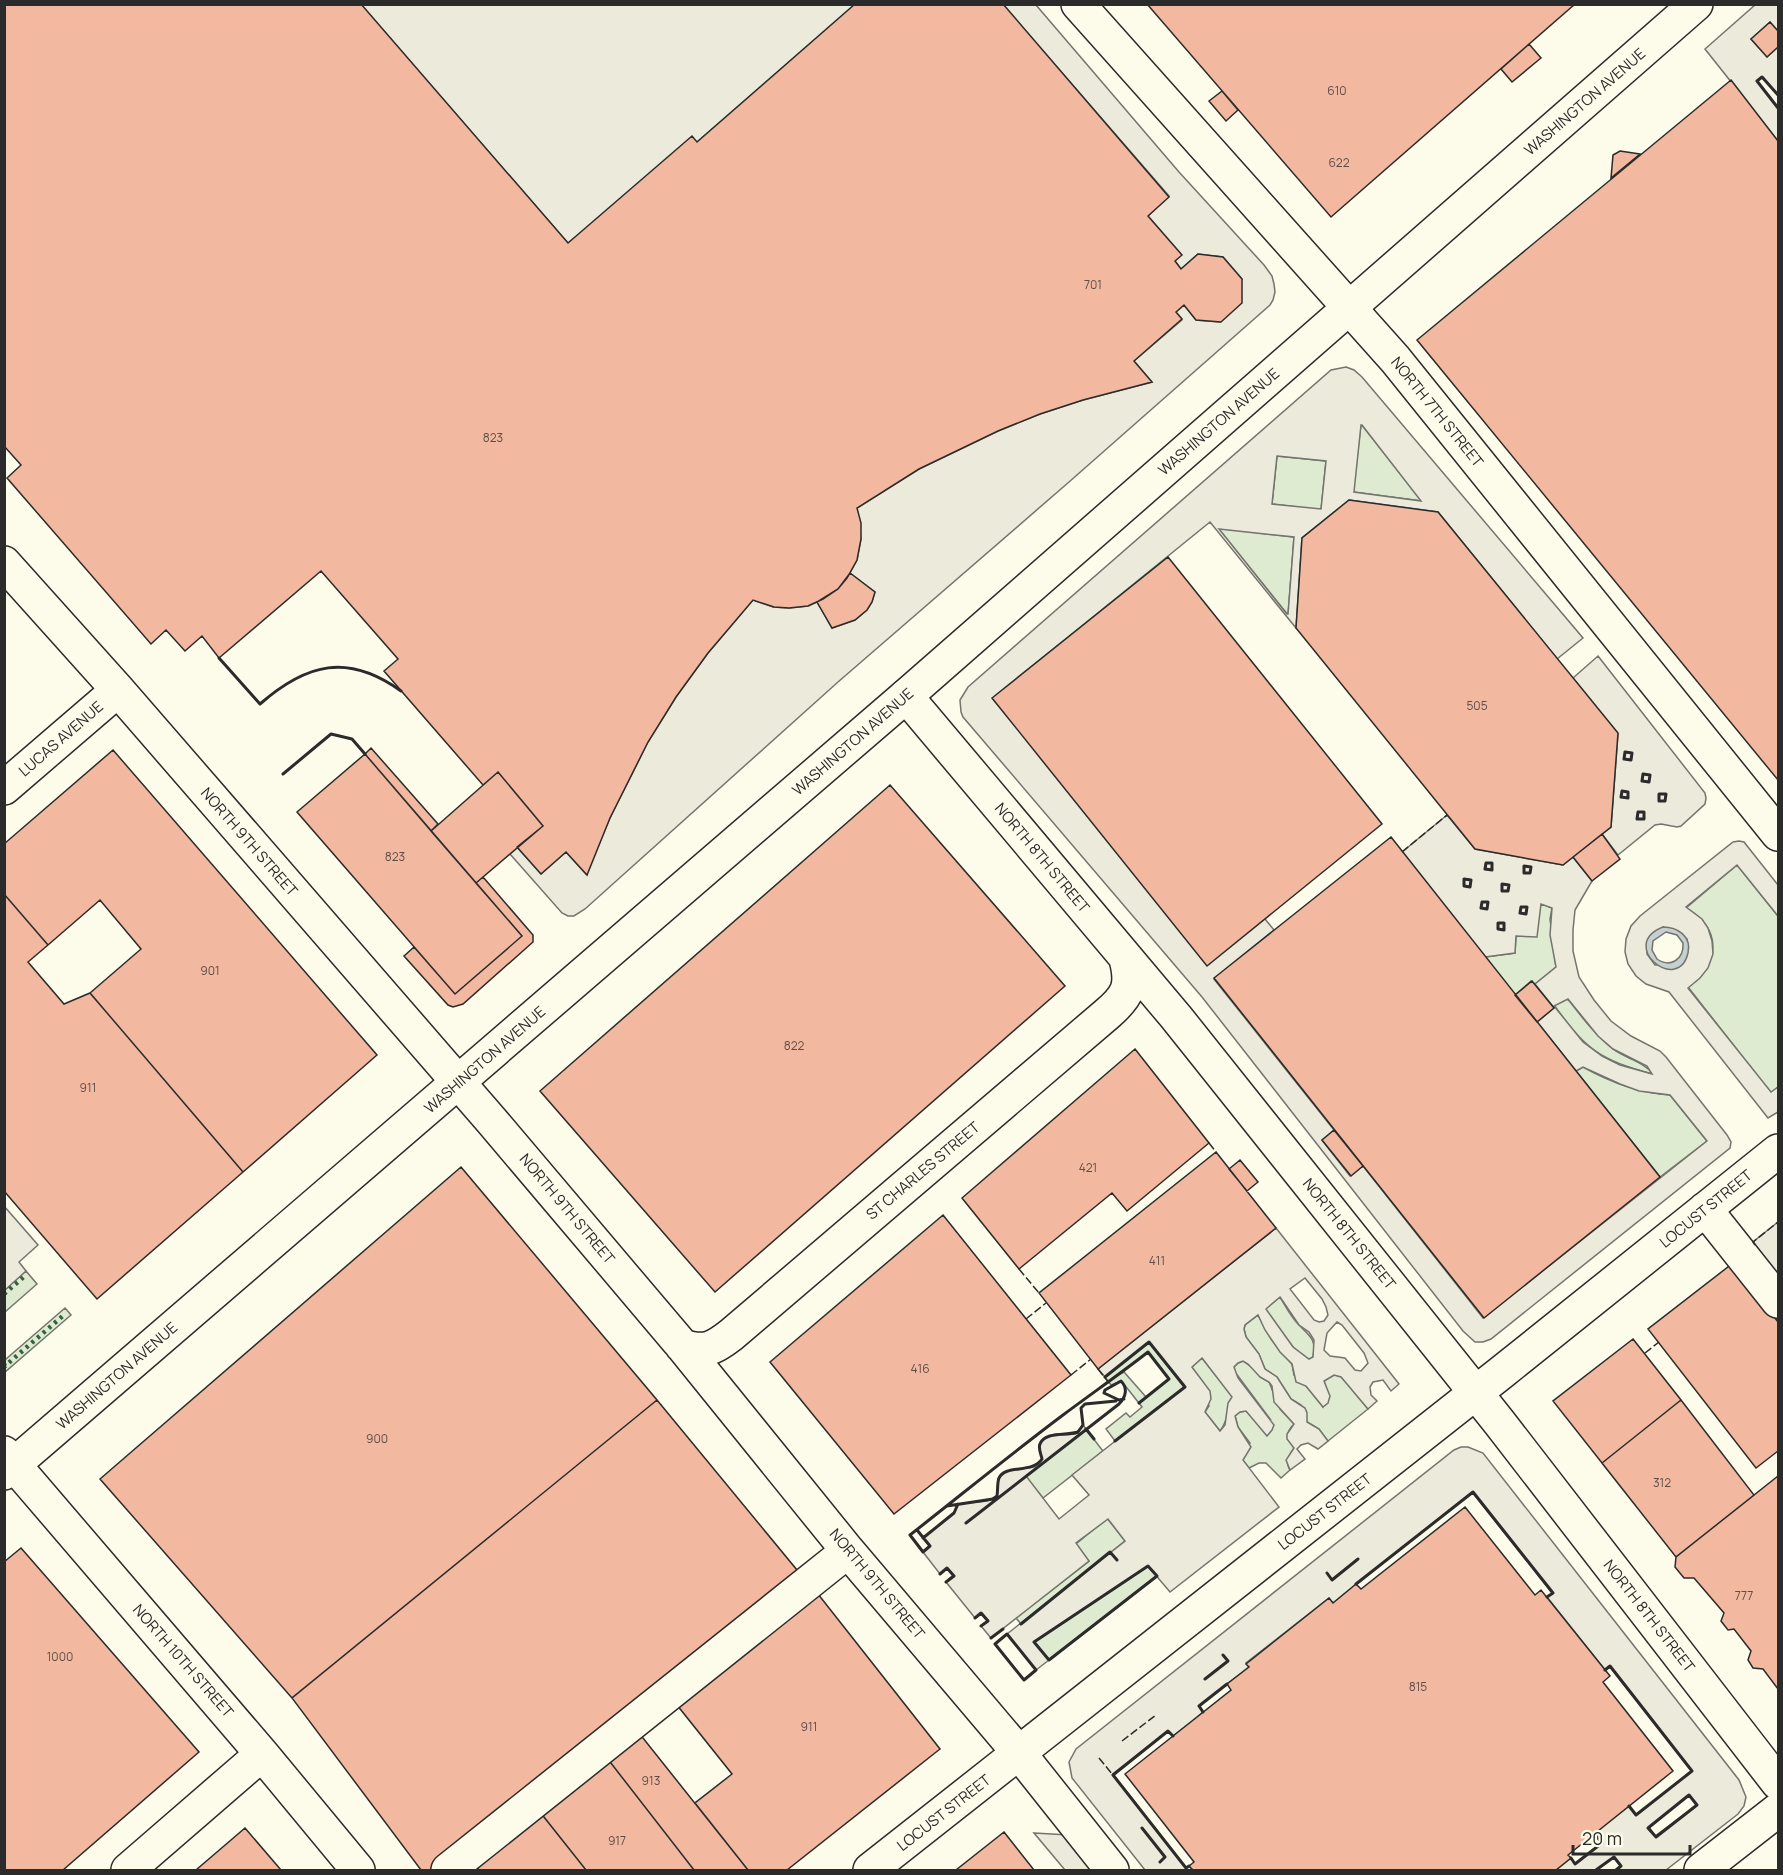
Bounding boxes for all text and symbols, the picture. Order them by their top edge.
street label: WASHINGTON AVENUE [1520,43,1650,160]
house number: 610 [1327,82,1347,99]
house number: 622 [1328,154,1350,171]
house number: 701 [1084,276,1102,293]
street label: NORTH 7TH STREET [1386,352,1488,471]
street label: WASHINGTON AVENUE [1154,363,1284,480]
house number: 823 [483,429,503,446]
street label: WASHINGTON AVENUE [788,683,918,800]
street label: LUCAS AVENUE [14,696,107,781]
house number: 505 [1466,697,1488,714]
street label: NORTH 9TH STREET [196,783,303,901]
street label: NORTH 8TH STREET [990,798,1095,917]
house number: 823 [385,848,405,865]
house number: 901 [200,962,220,979]
street label: WASHINGTON AVENUE [420,1001,550,1118]
house number: 822 [784,1037,804,1054]
house number: 911 [80,1079,96,1096]
street label: ST CHARLES STREET [861,1117,984,1224]
street label: NORTH 9TH STREET [515,1149,620,1268]
house number: 421 [1079,1159,1097,1176]
street label: LOCUST STREET [1655,1165,1756,1252]
street label: NORTH 8TH STREET [1298,1174,1401,1294]
house number: 411 [1149,1252,1165,1269]
street label: WASHINGTON AVENUE [52,1317,182,1434]
house number: 416 [910,1360,930,1377]
house number: 900 [366,1430,388,1447]
street label: LOCUST STREET [1274,1468,1376,1555]
house number: 312 [1653,1474,1671,1491]
street label: NORTH 9TH STREET [825,1524,930,1643]
street label: NORTH 8TH STREET [1599,1555,1700,1676]
house number: 777 [1735,1587,1753,1604]
street label: NORTH 10TH STREET [128,1600,238,1722]
house number: 1000 [47,1648,73,1665]
house number: 815 [1409,1678,1427,1695]
house number: 911 [801,1718,817,1735]
street label: LOCUST STREET [893,1769,995,1856]
house number: 913 [642,1772,660,1789]
scale bar [1573,1818,1690,1856]
text: 20 m [1582,1826,1622,1850]
house number: 917 [608,1832,626,1849]

